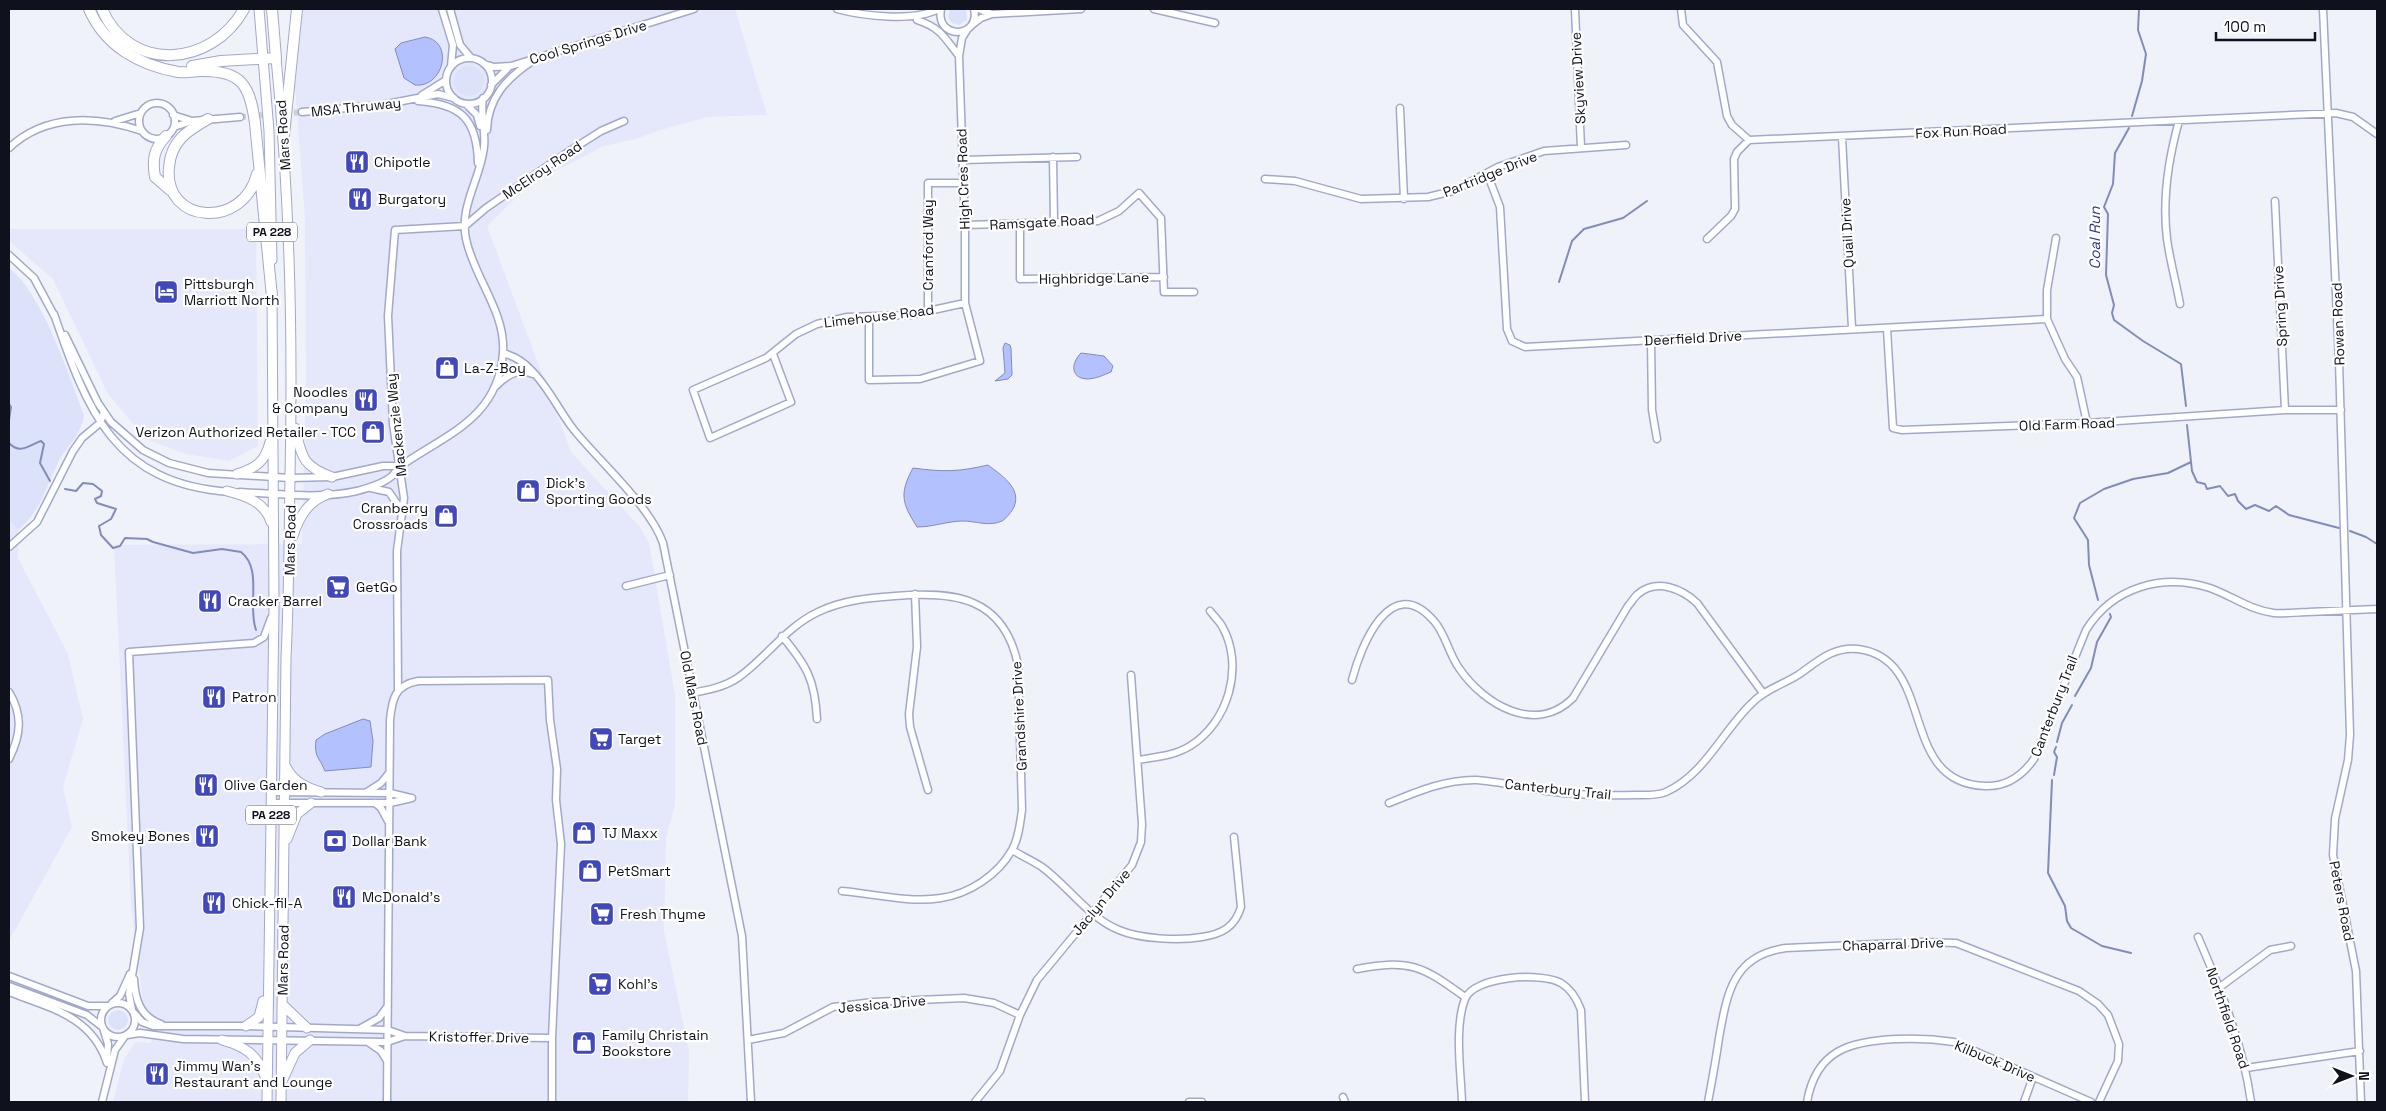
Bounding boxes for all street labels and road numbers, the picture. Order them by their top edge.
street label: Cool Springs Drive [527,16,649,68]
street label: Skyview Drive [1567,32,1589,124]
street label: MSA Thruway [310,93,402,121]
street label: Mars Road [272,99,294,171]
street label: Fox Run Road [1915,120,2007,142]
street label: High Cres Road [952,128,974,230]
street label: McElroy Road [499,137,585,203]
street label: Partridge Drive [1440,147,1540,201]
street label: Quail Drive [1836,198,1858,268]
street label: Cranford Way [919,199,937,291]
street label: Ramsgate Road [989,210,1095,234]
road number: PA 228 [247,222,297,242]
street label: Spring Drive [2269,265,2291,347]
street label: Highbridge Lane [1039,268,1149,288]
street label: Rowan Road [2328,282,2348,366]
street label: Limehouse Road [823,300,935,332]
street label: Deerfield Drive [1643,326,1743,350]
street label: Mackenzie Way [382,373,410,477]
street label: Old Farm Road [2019,413,2115,435]
street label: Mars Road [280,505,300,575]
street label: Old Mars Road [676,649,712,747]
street label: Canterbury Trail [2026,653,2082,759]
street label: Grandshire Drive [1007,661,1031,771]
street label: Canterbury Trail [1504,774,1612,804]
road number: PA 228 [246,806,296,824]
street label: Peters Road [2325,859,2359,943]
street label: Jaclyn Drive [1068,865,1134,939]
street label: Mars Road [273,925,293,995]
street label: Chaparral Drive [1842,933,1944,955]
street label: Northfield Road [2202,965,2254,1071]
street label: Jessica Drive [837,991,927,1017]
street label: Kristoffer Drive [429,1027,529,1047]
street label: Kilbuck Drive [1952,1036,2038,1086]

